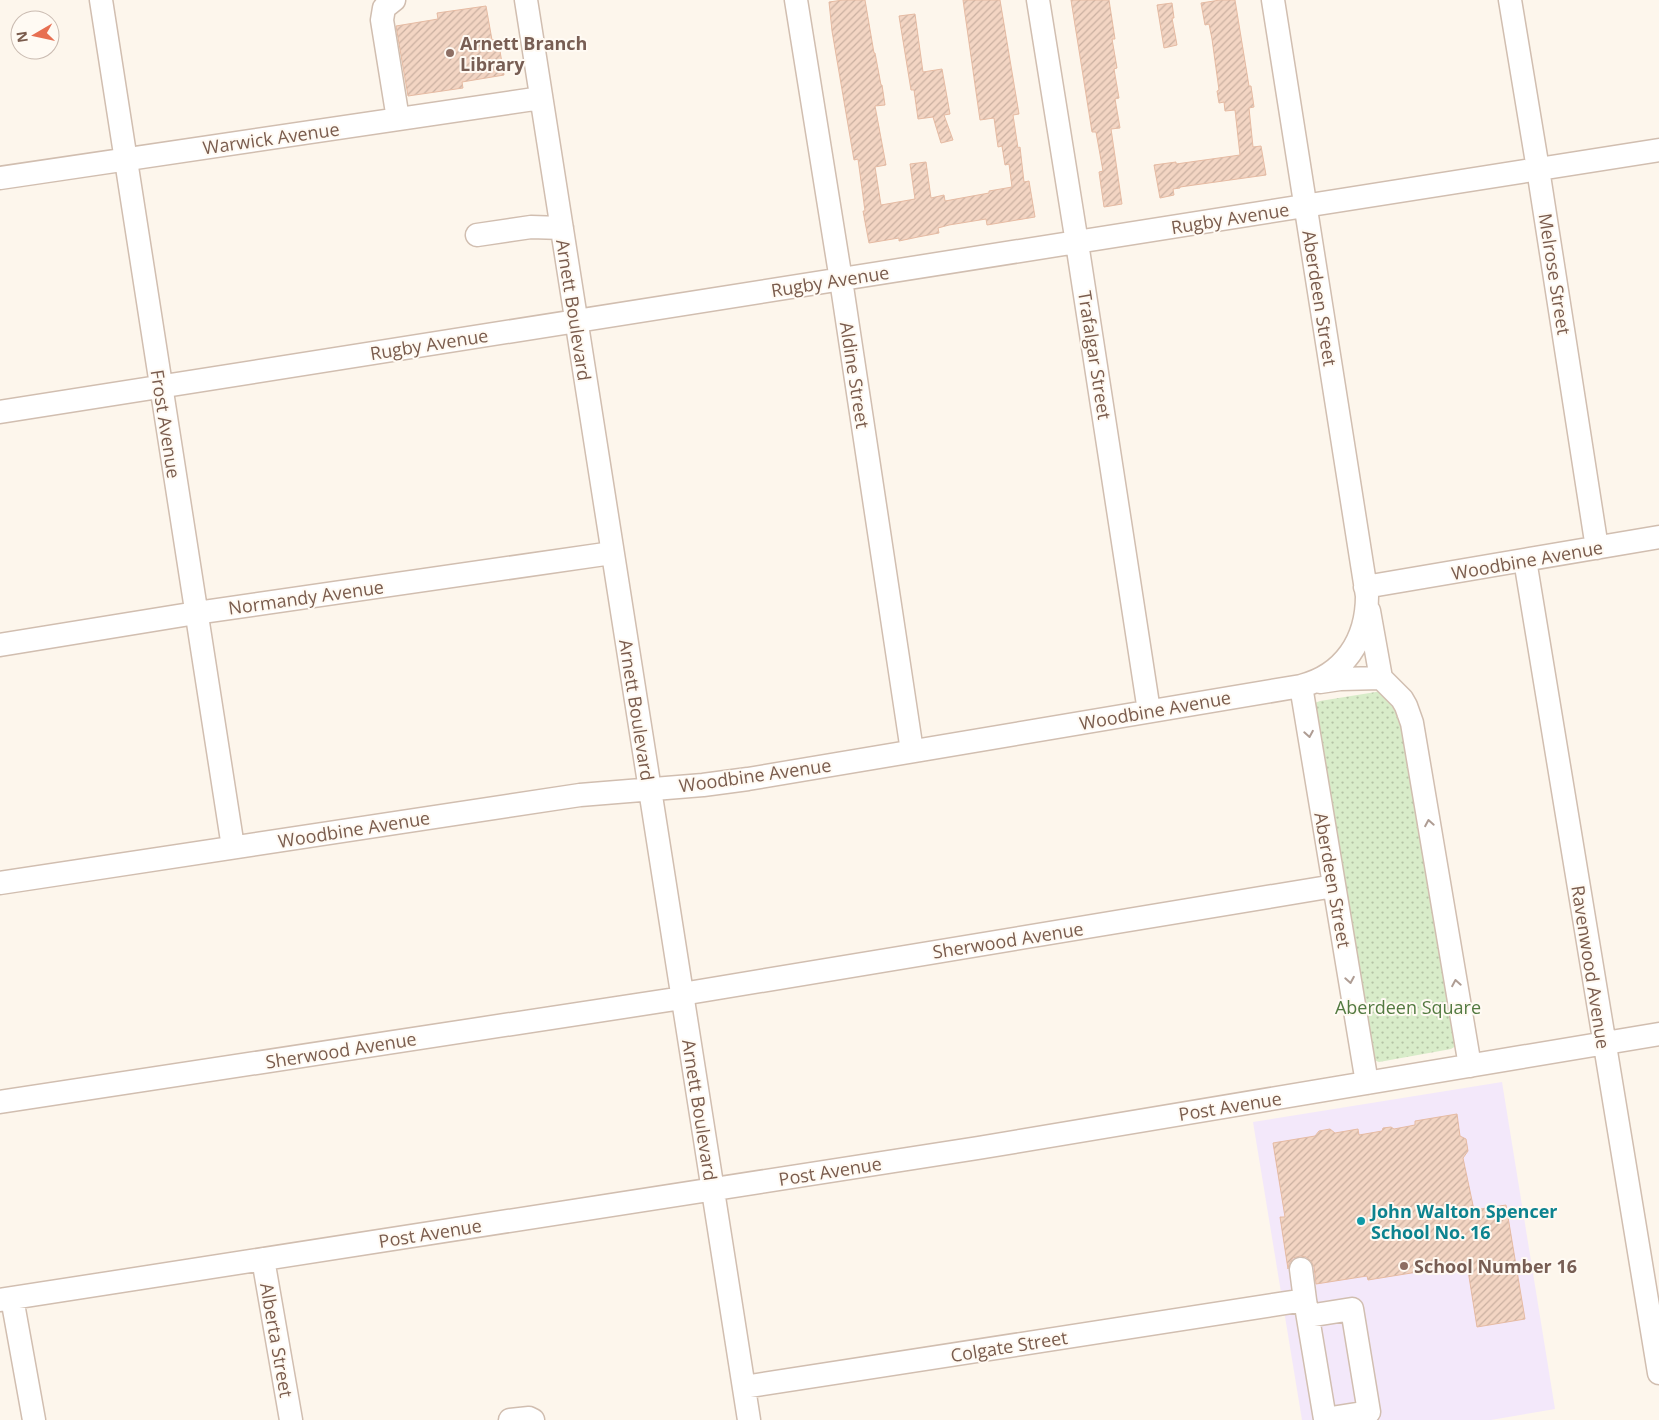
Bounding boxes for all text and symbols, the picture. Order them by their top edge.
north arrow [10,10,60,60]
text: N [11,30,32,44]
place label: Arnett Branch Library [460,31,587,76]
marker: Arnett Branch Library [444,47,456,59]
street label: Warwick Avenue [201,117,341,159]
street label: Rugby Avenue [1169,197,1291,239]
street label: Melrose Street [1534,212,1576,336]
street label: Aberdeen Street [1297,228,1343,368]
street label: Arnett Boulevard [551,238,597,382]
street label: Rugby Avenue [769,260,891,302]
street label: Trafalgar Street [1073,289,1117,421]
street label: Aldine Street [835,320,875,430]
street label: Rugby Avenue [368,323,490,365]
street label: Frost Avenue [146,368,186,480]
street label: Woodbine Avenue [1449,535,1605,585]
street label: Normandy Avenue [227,574,385,620]
street label: Arnett Boulevard [614,638,660,782]
street label: Woodbine Avenue [1077,685,1233,735]
one-way arrow [1303,729,1313,738]
street label: Woodbine Avenue [677,752,833,798]
street label: Woodbine Avenue [276,805,432,853]
street label: Aberdeen Street [1309,810,1357,950]
one-way arrow [1425,819,1435,828]
street label: Ravenwood Avenue [1566,884,1616,1050]
street label: Sherwood Avenue [931,916,1085,964]
one-way arrow [1345,976,1355,985]
one-way arrow [1452,979,1462,988]
park label: Aberdeen Square [1335,995,1481,1019]
street label: Sherwood Avenue [264,1026,418,1074]
street label: Arnett Boulevard [677,1038,723,1182]
street label: Post Avenue [1177,1086,1283,1126]
street label: Post Avenue [777,1151,883,1191]
place label: John Walton Spencer School No. 16 [1369,1199,1558,1244]
street label: Post Avenue [377,1213,483,1253]
marker: John Walton Spencer School No. 16 [1355,1215,1367,1227]
place label: School Number 16 [1414,1254,1577,1278]
marker: School Number 16 [1398,1260,1410,1272]
street label: Alberta Street [255,1281,299,1399]
street label: Colgate Street [949,1325,1069,1367]

